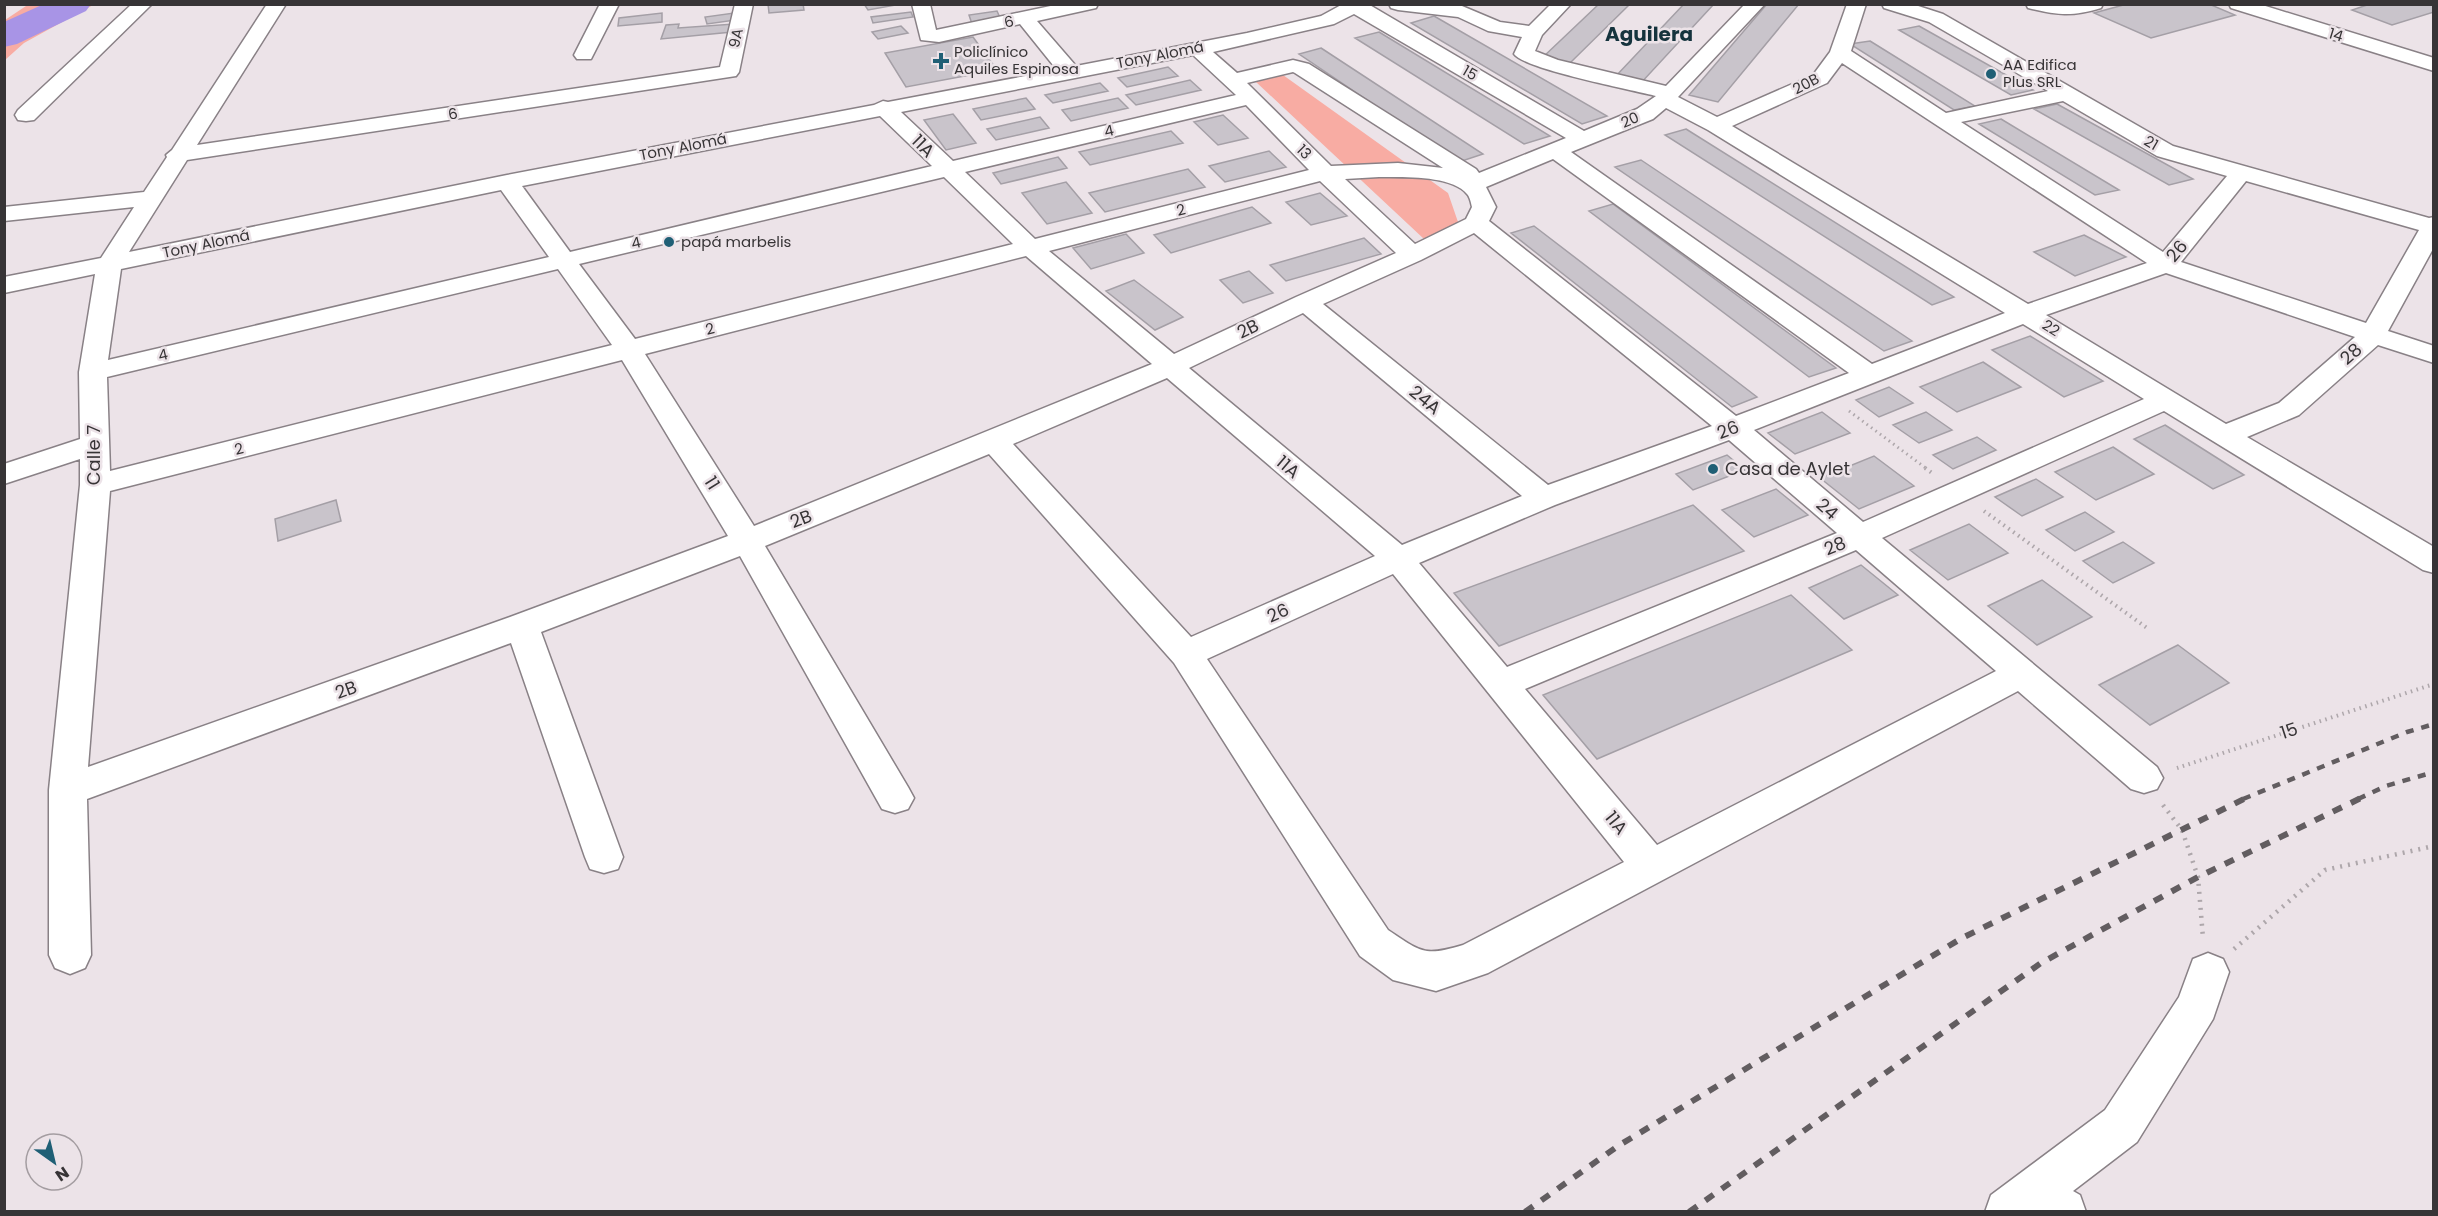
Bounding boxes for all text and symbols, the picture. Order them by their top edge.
street label: 6 [1002,10,1016,33]
district label: Aguilera [1605,20,1693,48]
street label: 14 [2326,22,2346,47]
street label: 9A [723,26,748,50]
street label: Tony Alomá [1114,36,1205,73]
place label: Policlínico Aquiles Espinosa [954,41,1079,79]
marker: Policlínico Aquiles Espinosa [932,52,950,70]
place label: AA Edifica Plus SRL [2003,54,2077,92]
street label: 15 [1459,60,1482,85]
marker: AA Edifica Plus SRL [1984,67,1998,81]
street label: 20B [1789,68,1823,99]
street label: 6 [447,102,459,125]
street label: 20 [1617,106,1642,133]
street label: 4 [1102,119,1116,142]
street label: Tony Alomá [637,128,728,165]
street label: 11A [906,128,941,163]
street label: 21 [2140,130,2162,155]
street label: 13 [1292,139,1317,164]
street label: 2 [1174,198,1188,221]
street label: Tony Alomá [160,224,251,263]
street label: 4 [629,231,643,254]
place label: papá marbelis [681,231,792,252]
street label: 26 [2160,234,2193,267]
marker: papá marbelis [662,235,676,249]
street label: 2B [1233,313,1263,344]
street label: 22 [2038,314,2064,341]
street label: 2 [703,317,717,340]
street label: 28 [2334,337,2367,370]
street label: 4 [156,343,170,366]
street label: 24A [1404,379,1446,420]
street label: 26 [1713,414,1742,445]
street label: Calle 7 [81,424,106,485]
street label: 2 [232,437,246,460]
street label: 11A [1271,449,1305,484]
place label: Casa de Aylet [1725,456,1850,481]
marker: Casa de Aylet [1706,462,1720,476]
street label: 11 [699,471,726,494]
street label: 24 [1811,492,1844,525]
street label: 2B [786,503,815,534]
street label: 28 [1820,530,1850,561]
street label: 26 [1263,597,1293,628]
street label: 2B [332,674,360,705]
street label: 15 [2277,716,2301,745]
street label: 11A [1599,806,1634,840]
north arrow [24,1132,84,1192]
text: N [51,1161,74,1187]

